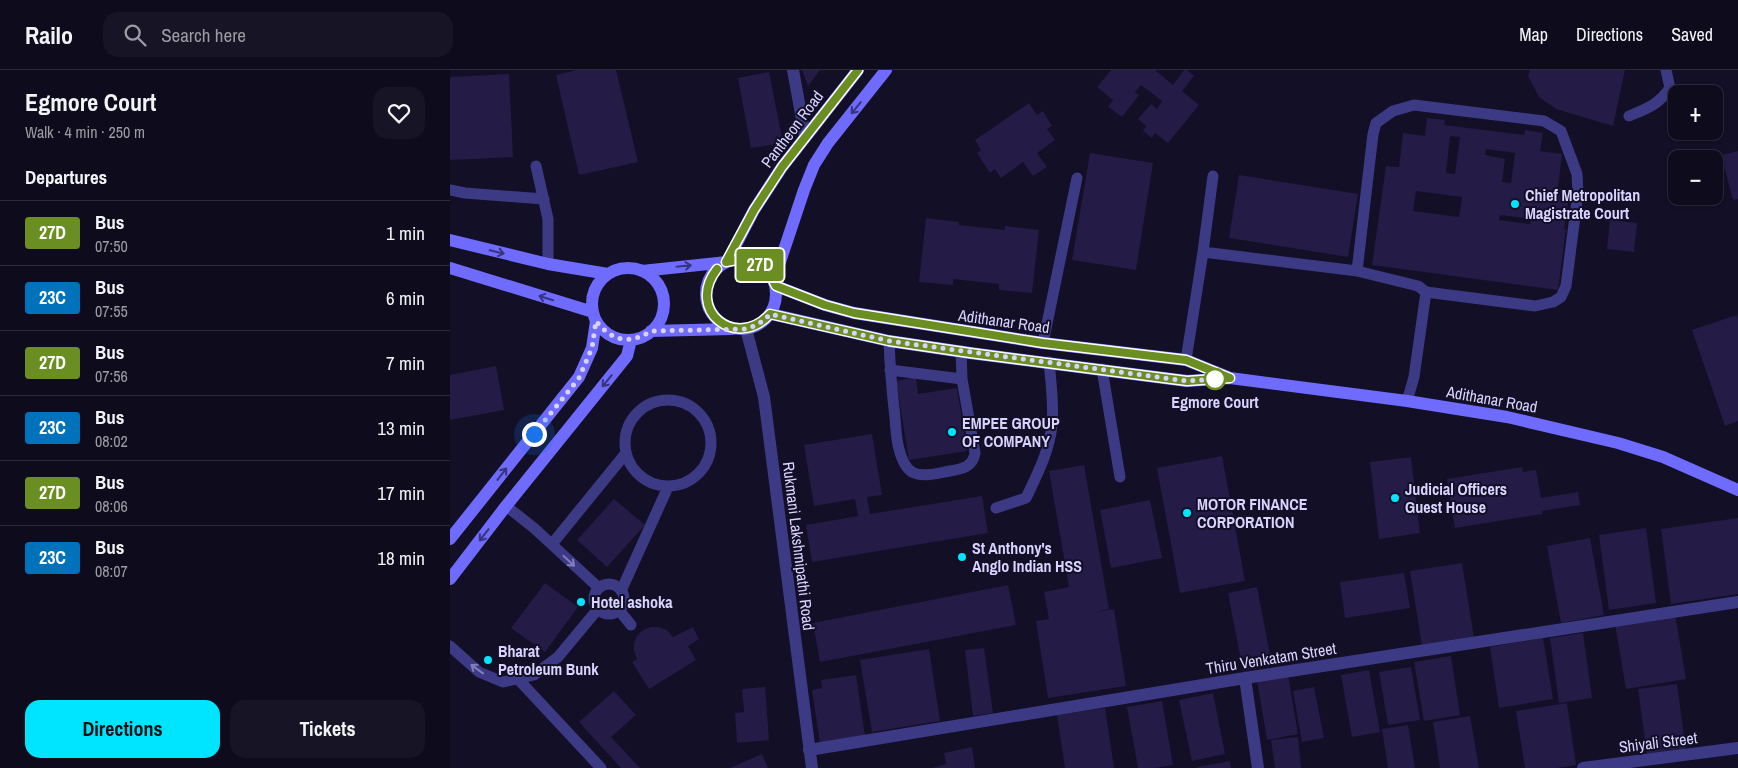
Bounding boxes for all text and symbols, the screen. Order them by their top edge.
search box [103,12,453,57]
text: Railo [25,19,73,51]
icon: search [121,21,149,49]
text: Search here [161,22,246,48]
text: Map [1519,22,1548,47]
text: Directions [1576,22,1643,47]
text: Saved [1671,22,1713,47]
map controls [1668,85,1723,205]
button: + [1668,85,1723,140]
text: Egmore Court [25,86,156,118]
street label: Pantheon Road [756,86,828,172]
button: heart [373,87,425,139]
one-way arrow [850,101,861,114]
text: Walk · 4 min · 250 m [25,121,145,143]
button: − [1668,150,1723,205]
text: Departures [25,164,107,190]
place label: Chief Metropolitan Magistrate Court [1525,184,1640,224]
marker: Chief Metropolitan Magistrate Court [1509,198,1521,210]
text: Bus [95,209,124,235]
text: 27D [39,220,66,245]
text: 1 min [386,220,425,246]
text: 07:50 [95,235,128,257]
one-way arrow [489,248,505,257]
line badge: 27D [731,249,789,281]
text: 27D [746,252,774,277]
one-way arrow [676,262,692,271]
text: Bus [95,274,124,300]
text: 23C [39,285,66,310]
text: 6 min [386,285,425,311]
one-way arrow [539,292,555,302]
text: 07:55 [95,300,128,322]
street label: Adithanar Road [956,304,1051,338]
text: Bus [95,339,124,365]
text: 27D [39,350,66,375]
text: 7 min [386,350,425,376]
text: 07:56 [95,365,128,387]
marker: Egmore Court [1204,368,1226,390]
one-way arrow [602,374,613,387]
street label: Adithanar Road [1444,380,1539,418]
place label: Egmore Court [1171,391,1259,413]
text: Bus [95,404,124,430]
place label: EMPEE GROUP OF COMPANY [962,412,1060,452]
text: 23C [39,415,66,440]
text: 13 min [377,415,425,441]
your location [522,422,547,447]
marker: EMPEE GROUP OF COMPANY [946,426,958,438]
text: 08:02 [95,430,128,452]
street label: Rukmani Lakshmipathi Road [778,460,820,632]
one-way arrow [497,467,507,481]
text: Bus [95,469,124,495]
place label: Judicial Officers Guest House [1405,478,1507,518]
text: 27D [39,480,66,505]
text: 17 min [377,480,425,506]
marker: Judicial Officers Guest House [1389,492,1401,504]
place label: MOTOR FINANCE CORPORATION [1197,493,1308,533]
text: 08:06 [95,495,128,517]
marker: MOTOR FINANCE CORPORATION [1181,507,1193,519]
one-way arrow [478,528,489,541]
text: Bus [95,534,124,560]
place label: St Anthony's Anglo Indian HSS [972,537,1082,577]
text: 23C [39,545,66,570]
text: 18 min [377,545,425,571]
marker: St Anthony's Anglo Indian HSS [956,551,968,563]
one-way arrow [563,555,576,567]
text: 08:07 [95,560,128,582]
place label: Hotel ashoka [591,591,673,613]
marker: Hotel ashoka [575,596,587,608]
street label: Thiru Venkatam Street [1204,637,1338,679]
place label: Bharat Petroleum Bunk [498,640,599,680]
marker: Bharat Petroleum Bunk [482,654,494,666]
one-way arrow [470,664,484,674]
button: Directions [25,700,220,758]
button: Tickets [230,700,425,758]
street label: Shiyali Street [1618,726,1699,758]

